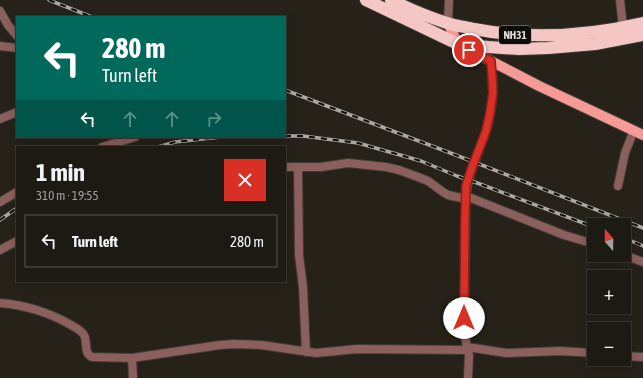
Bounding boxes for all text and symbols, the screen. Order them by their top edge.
road number: NH31 [499,26,531,44]
icon: left [36,32,88,84]
text: 280 m [102,32,165,64]
pin [452,33,486,67]
icon: arrive [458,39,480,61]
text: Turn left [102,65,157,86]
icon: left [77,108,99,130]
icon: ahead [119,108,141,130]
icon: ahead [161,108,183,130]
icon: right [203,108,225,130]
text: 1 min [36,159,85,186]
button: close [224,159,266,201]
text: 310 m · 19:55 [36,188,99,203]
north arrow [587,218,631,262]
map controls [587,218,631,366]
icon: left [38,230,60,252]
text: Turn left [72,233,118,250]
text: 280 m [230,233,264,250]
button: + [587,270,631,314]
position arrow [443,297,485,339]
button: − [587,322,631,366]

